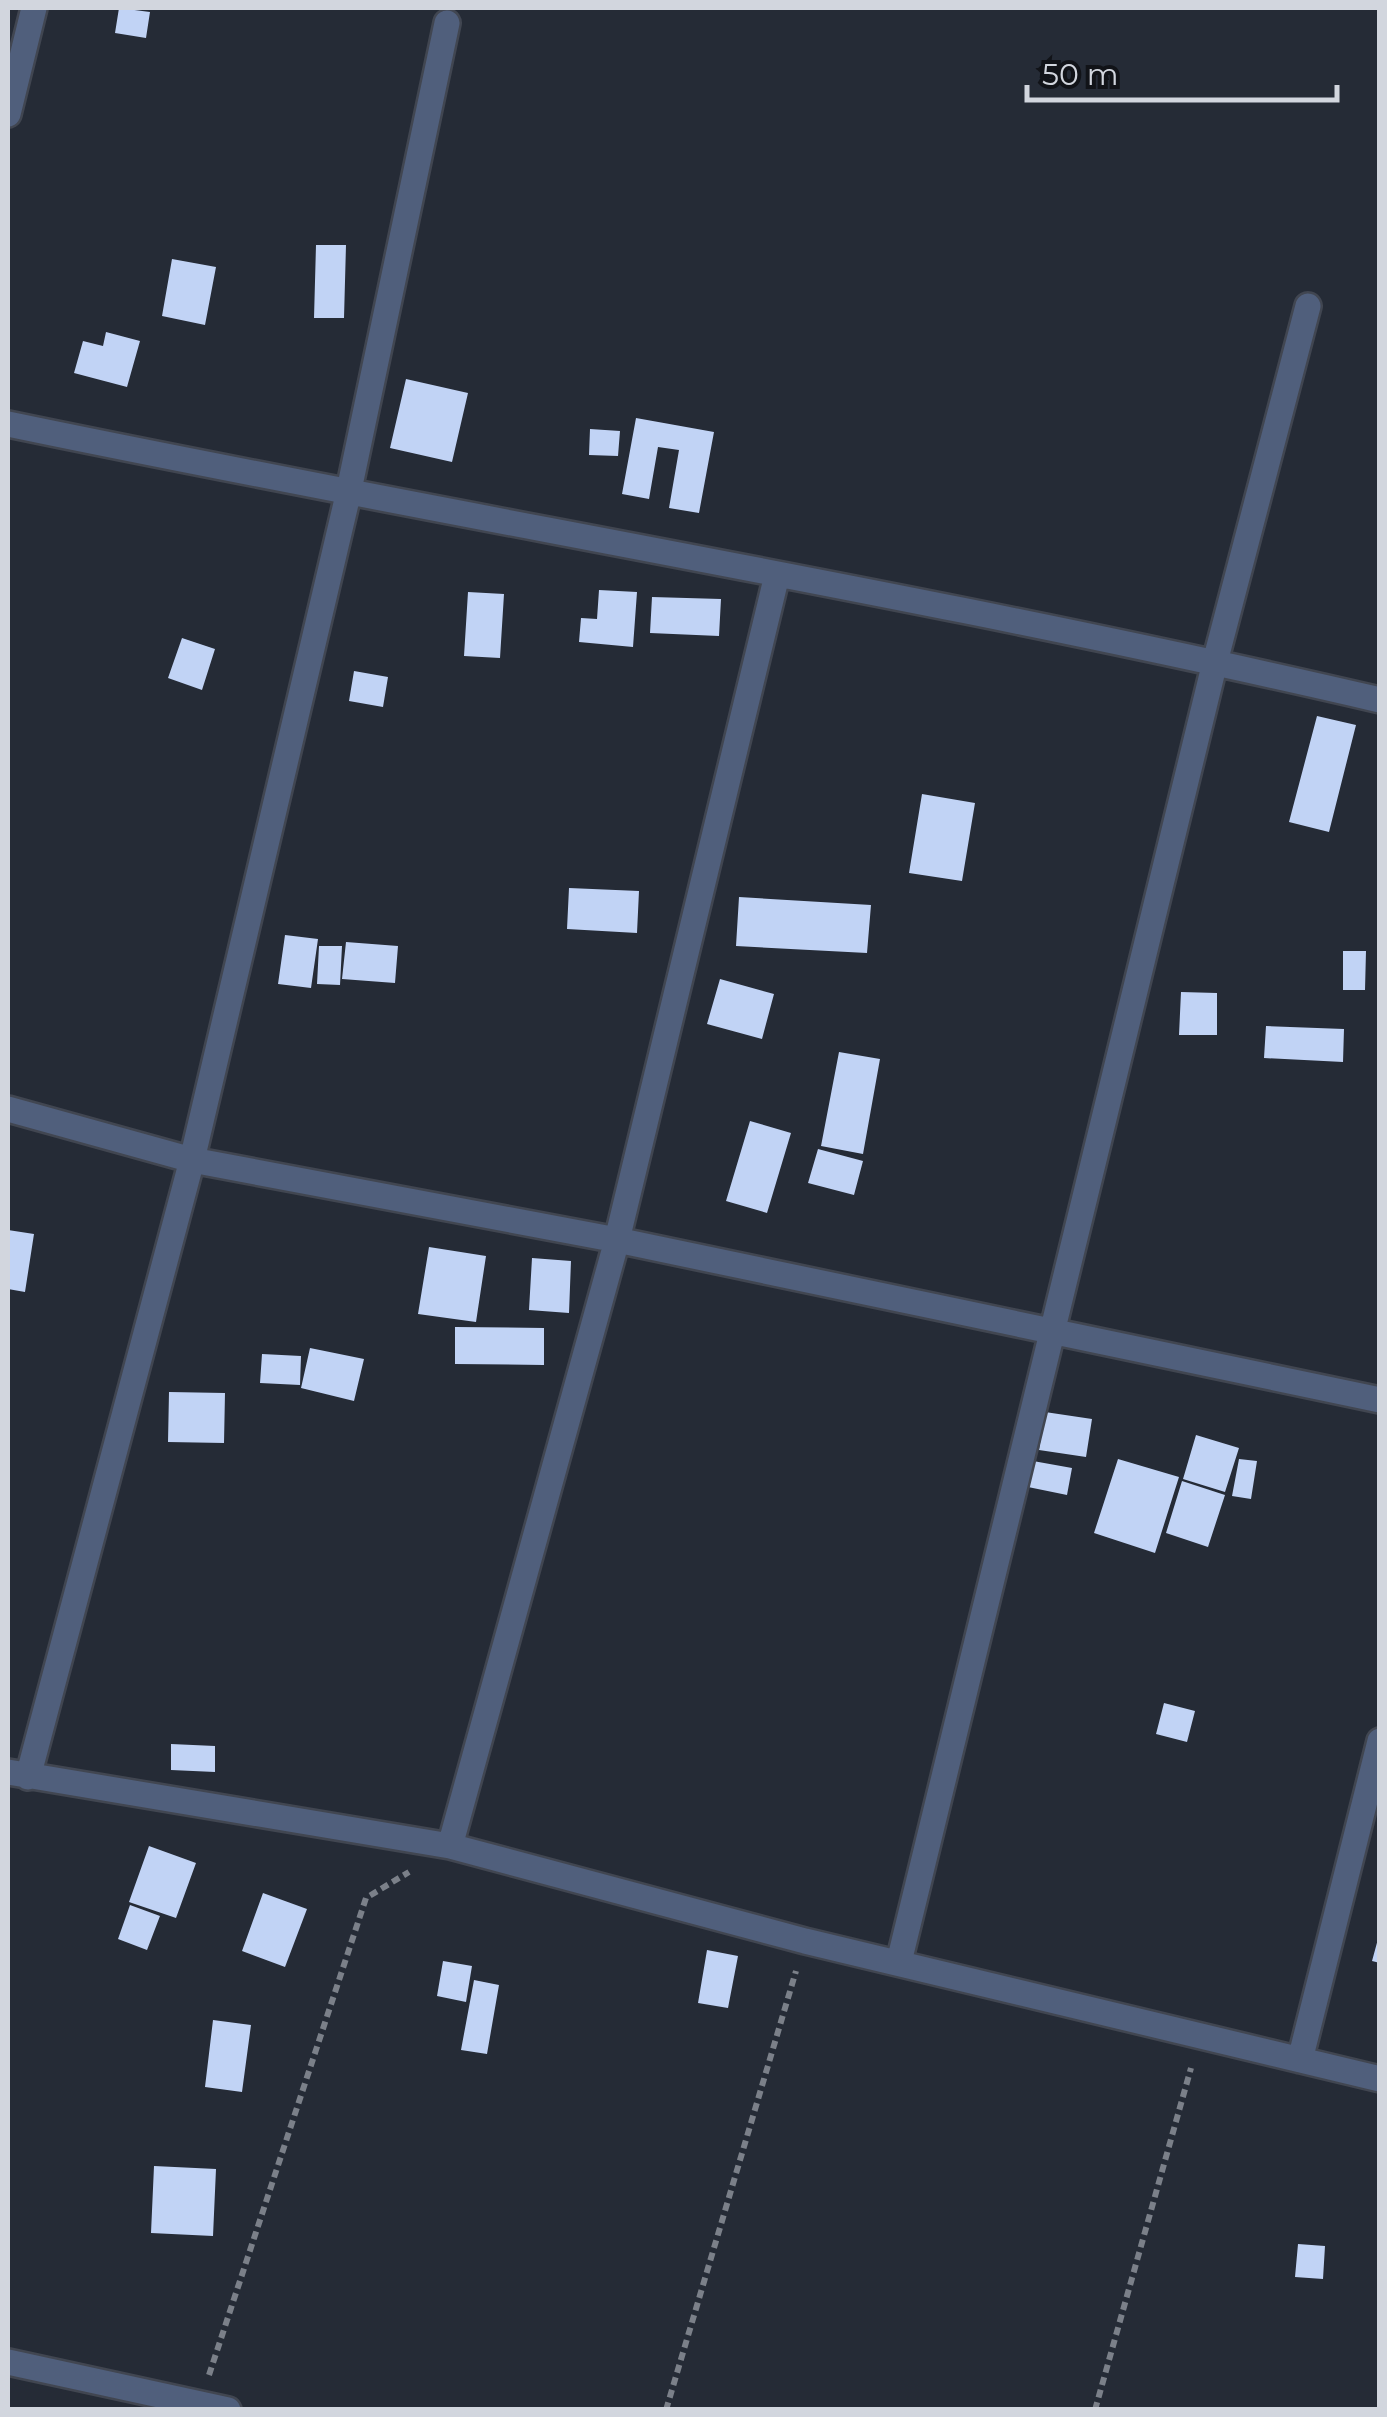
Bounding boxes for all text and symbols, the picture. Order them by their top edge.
scale bar [1027,40,1337,102]
text: 50 m [1042,56,1119,93]

